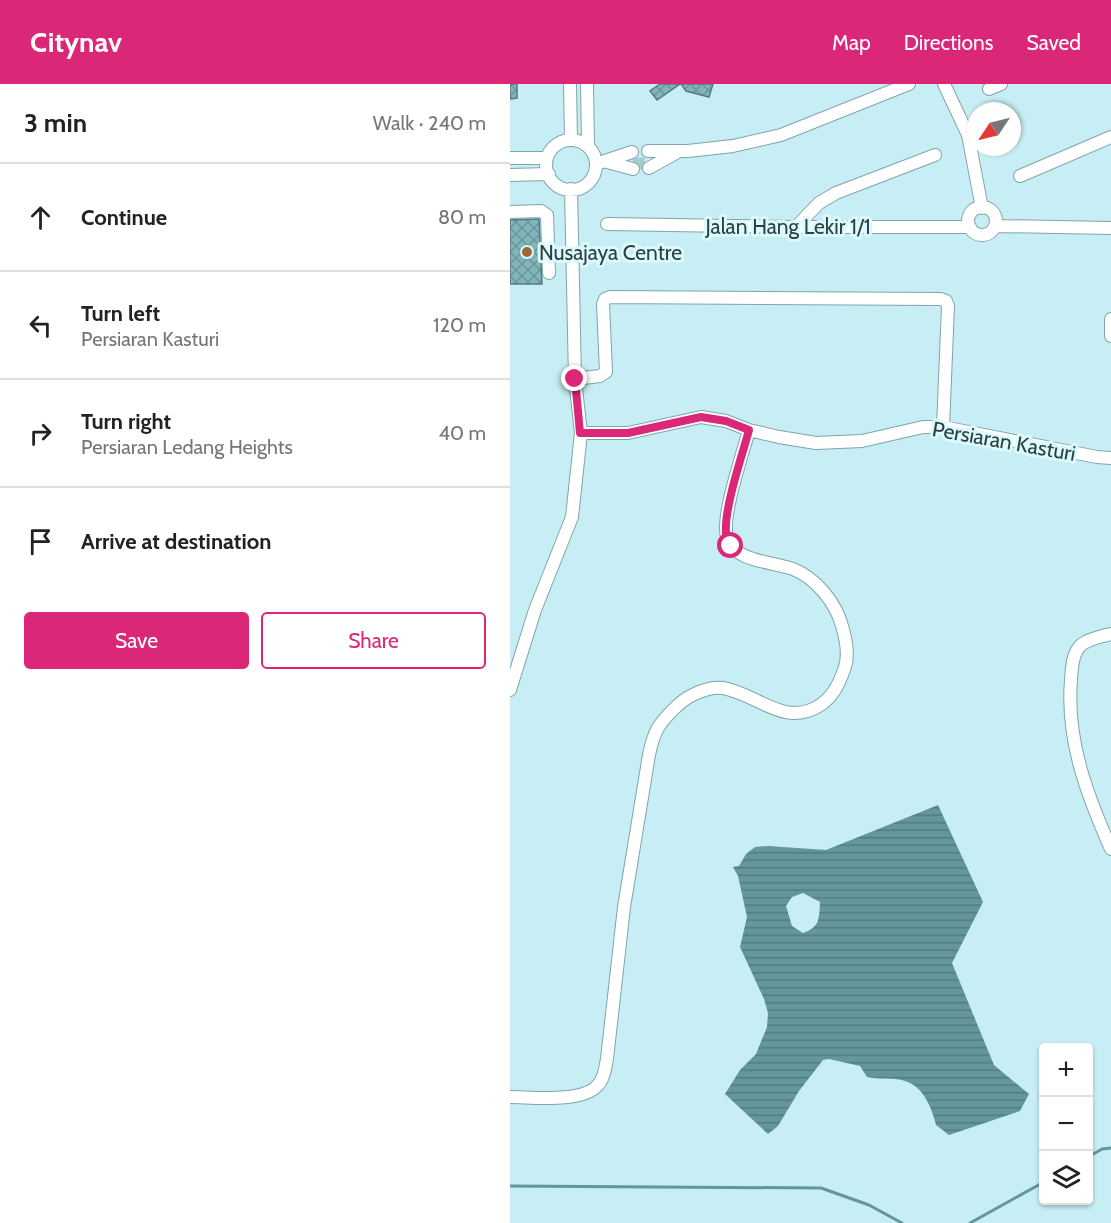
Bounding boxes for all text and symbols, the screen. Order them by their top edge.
text: Citynav [30,25,122,59]
text: Map [832,30,871,55]
text: Directions [904,30,993,55]
text: Saved [1026,30,1081,55]
north arrow [967,102,1021,156]
text: 3 min [24,107,87,139]
text: Walk · 240 m [373,111,486,135]
icon: ahead [24,201,57,234]
text: Continue [81,204,167,231]
text: 80 m [438,205,486,229]
street label: Jalan Hang Lekir 1/1 [704,214,871,239]
place label: Nusajaya Centre [539,240,682,266]
marker: Nusajaya Centre [520,245,534,259]
text: Turn left [81,300,160,327]
icon: left [24,309,57,342]
text: 120 m [433,313,486,337]
text: Persiaran Kasturi [81,327,219,351]
route end [561,365,587,391]
text: Turn right [81,408,171,435]
street label: Persiaran Kasturi [930,416,1078,466]
icon: right [24,417,57,450]
text: 40 m [438,421,486,445]
text: Persiaran Ledang Heights [81,435,293,459]
icon: arrive [24,525,57,558]
text: Arrive at destination [81,528,271,555]
route start [717,532,743,558]
button: Save [24,612,249,669]
button: Share [261,612,486,669]
map controls [1039,1043,1093,1205]
button: + [1039,1043,1093,1097]
button: − [1039,1097,1093,1151]
button: layers [1039,1151,1093,1205]

